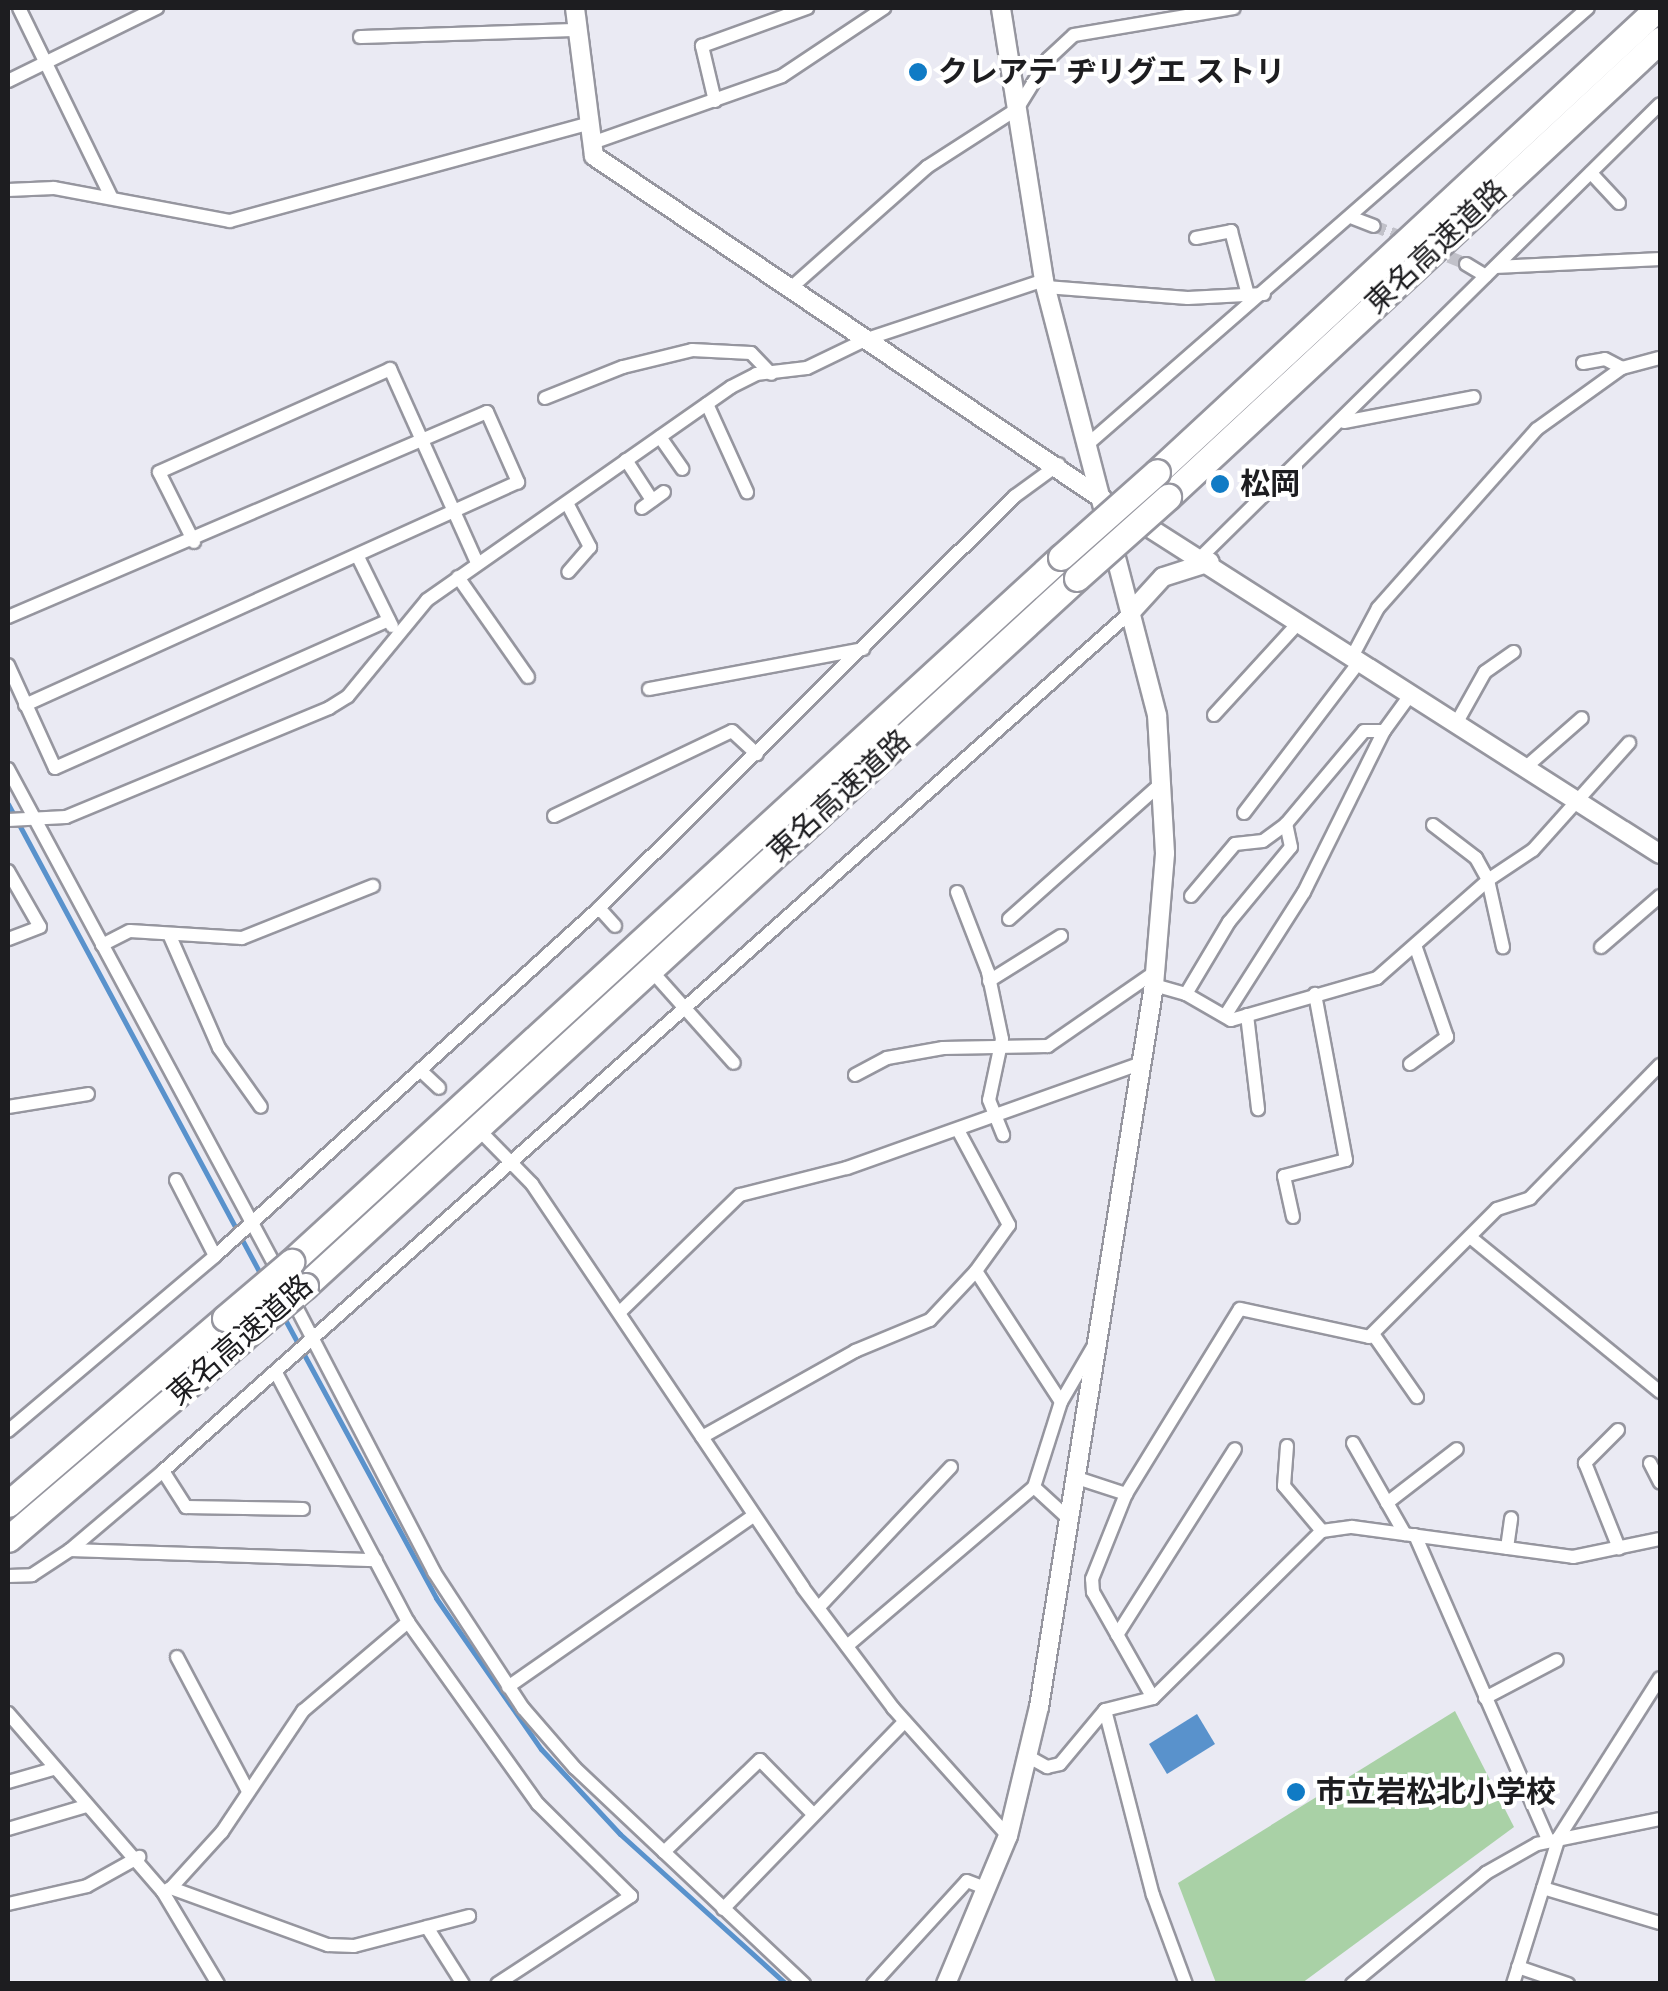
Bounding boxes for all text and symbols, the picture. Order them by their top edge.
place label: クレアテ ヂリグエ ストリ [938,54,1285,90]
marker: クレアテ ヂリグエ ストリ [907,61,929,83]
street label: 東名高速道路 [1358,172,1514,322]
place label: 松岡 [1240,466,1300,502]
marker: 松岡 [1209,473,1231,495]
street label: 東名高速道路 [760,722,918,870]
street label: 東名高速道路 [160,1267,320,1413]
place label: 市立岩松北小学校 [1316,1774,1556,1810]
marker: 市立岩松北小学校 [1285,1781,1307,1803]

